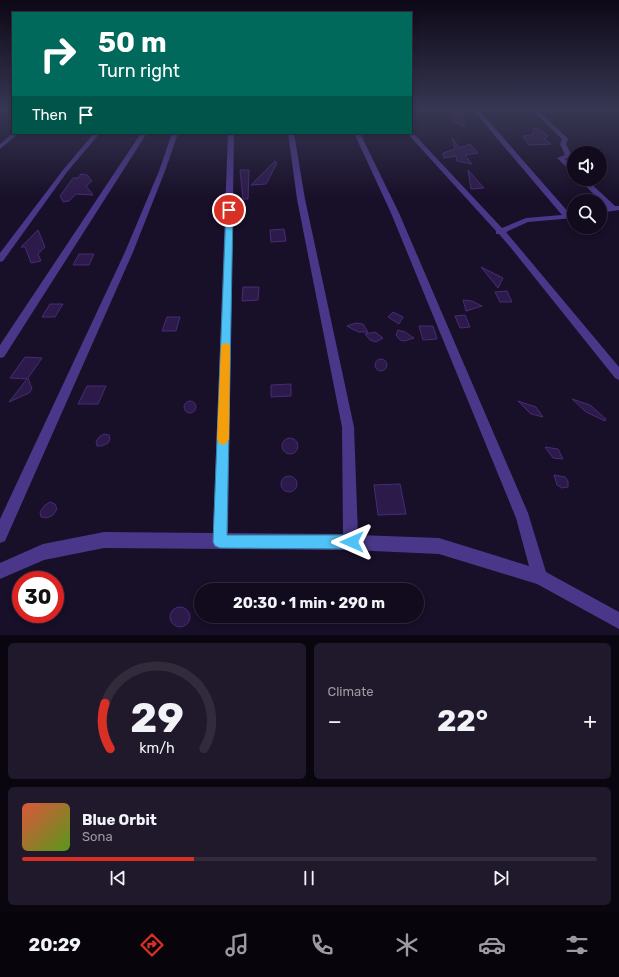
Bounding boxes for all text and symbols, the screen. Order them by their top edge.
text: 50 m [98,26,167,59]
icon: right [32,28,84,80]
text: Turn right [98,60,180,82]
icon: arrive [75,104,97,126]
text: Then [32,106,67,124]
map controls [567,146,607,234]
button: sound [567,146,607,186]
pin [212,193,246,227]
button: search [567,194,607,234]
icon: arrive [218,199,240,221]
position arrow [331,521,373,563]
speed limit sign: 30 [12,571,64,623]
text: 20:30 · 1 min · 290 m [233,594,385,612]
text: Climate [328,684,374,699]
text: 29 [130,693,184,742]
text: 22° [437,703,488,739]
text: − [328,708,342,735]
text: + [583,708,597,735]
text: km/h [139,740,175,757]
text: Blue Orbit [82,811,157,829]
text: Sona [82,829,113,844]
icon: previous [107,867,129,889]
icon: pause [298,867,320,889]
icon: next [490,867,512,889]
icon: directions [138,931,166,959]
icon: music [223,931,251,959]
icon: phone [308,931,336,959]
icon: climate [393,931,421,959]
icon: car [478,931,506,959]
icon: filters [563,931,591,959]
text: 20:29 [28,934,81,956]

